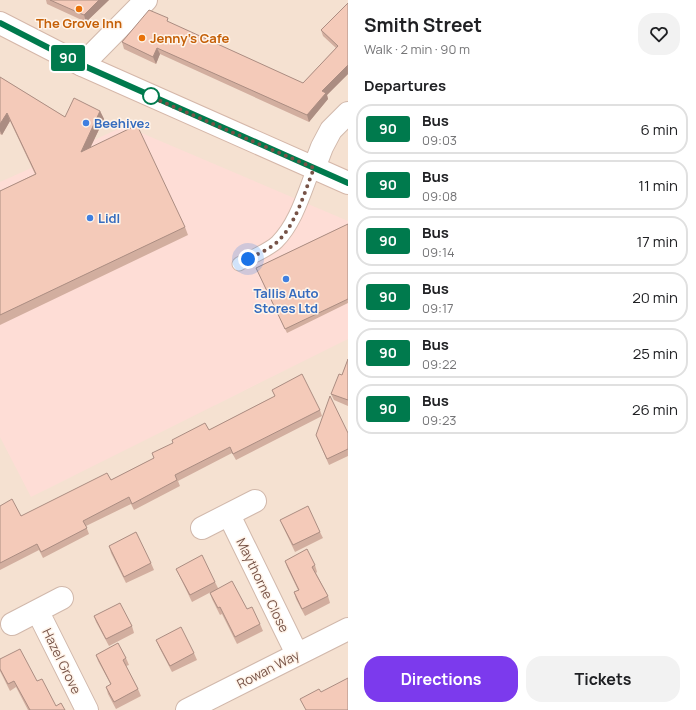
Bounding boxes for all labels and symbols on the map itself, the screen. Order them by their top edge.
marker: The Grove Inn [74,4,84,14]
place label: The Grove Inn [36,14,122,32]
place label: Jenny's Cafe [150,29,229,47]
marker: Jenny's Cafe [137,33,147,43]
line badge: 90 [50,45,86,71]
unlabelled marker [142,87,160,105]
place label: Beehive₂ [94,114,150,132]
marker: Beehive₂ [81,118,91,128]
place label: Lidl [98,209,120,227]
marker: Lidl [85,213,95,223]
your location [238,249,258,269]
marker: Tallis Auto Stores Ltd [281,274,291,284]
place label: Tallis Auto Stores Ltd [253,284,319,317]
street label: Maythorne Close [232,535,294,635]
street label: Hazel Grove [38,625,86,697]
street label: Rowan Way [234,645,303,692]

